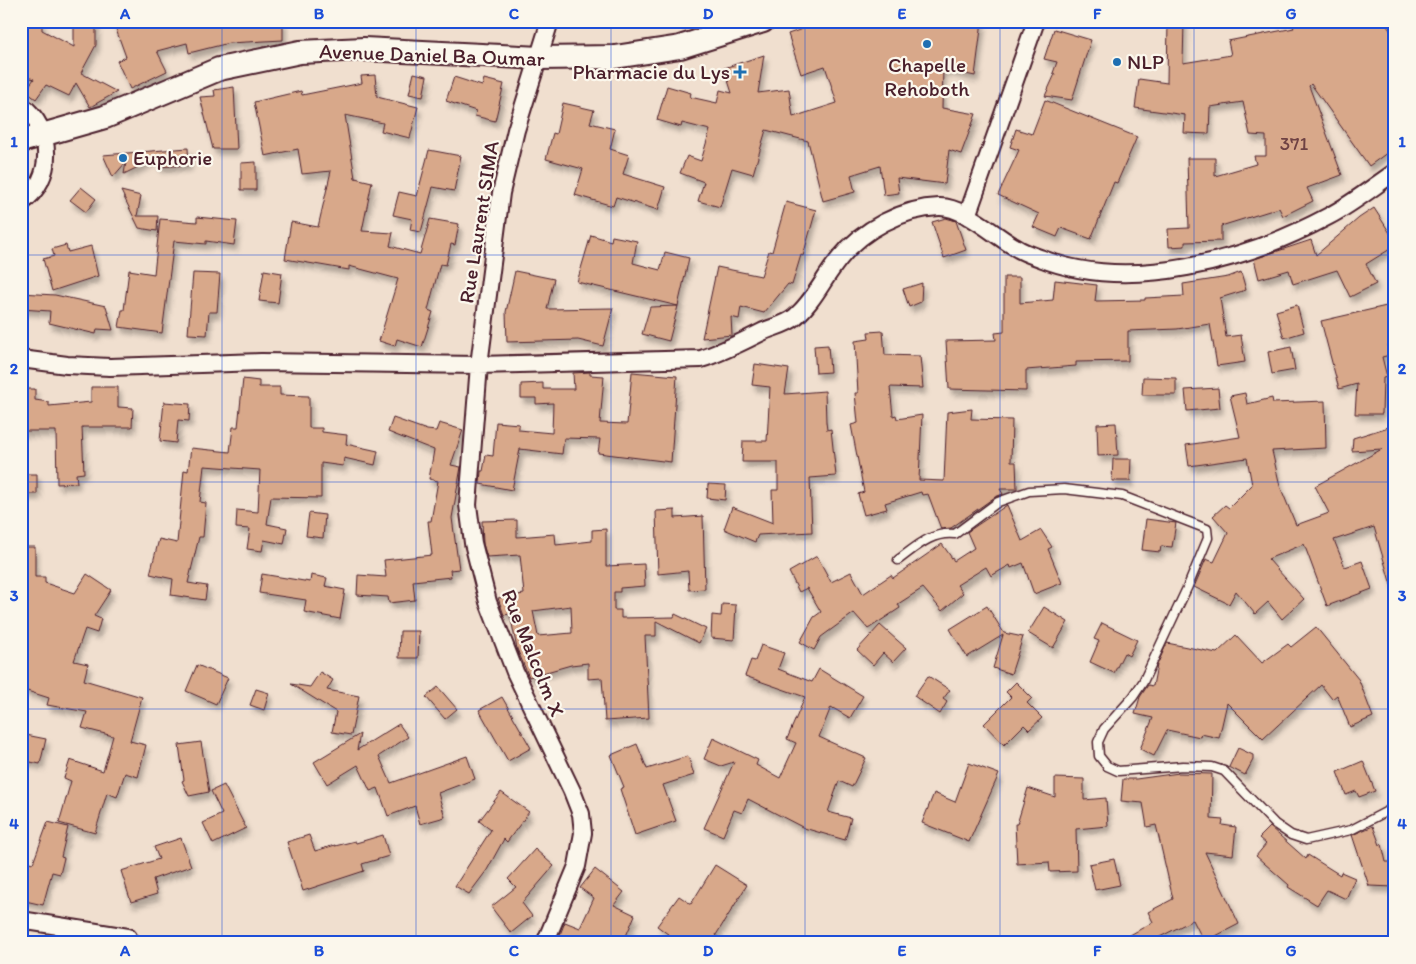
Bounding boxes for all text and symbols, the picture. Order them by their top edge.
text: A [119,4,131,23]
text: B [314,4,325,23]
text: C [509,4,520,23]
text: D [703,4,714,23]
text: E [898,4,907,23]
text: F [1093,4,1102,23]
text: G [1285,4,1297,23]
street label: Avenue Daniel Ba Oumar [319,38,545,71]
marker: Chapelle Rehoboth [921,38,933,50]
place label: NLP [1127,49,1164,74]
place label: Chapelle Rehoboth [884,52,970,101]
marker: NLP [1111,56,1123,68]
place label: Pharmacie du Lys [573,59,730,84]
marker: Pharmacie du Lys [734,66,746,78]
text: 1 [10,132,18,151]
house number: 371 [1280,132,1308,155]
text: 1 [1398,132,1406,151]
street label: Rue Laurent SIMA [453,138,504,305]
place label: Euphorie [133,145,212,170]
marker: Euphorie [117,152,129,164]
text: 2 [10,359,19,378]
text: 2 [1398,359,1407,378]
text: 3 [10,586,19,605]
street label: Rue Malcolm X [497,586,571,721]
text: 3 [1398,586,1407,605]
text: 4 [9,814,19,833]
text: 4 [1397,814,1407,833]
text: A [119,941,131,960]
text: B [314,941,325,960]
text: C [509,941,520,960]
text: D [703,941,714,960]
text: E [898,941,907,960]
text: F [1093,941,1102,960]
text: G [1285,941,1297,960]

